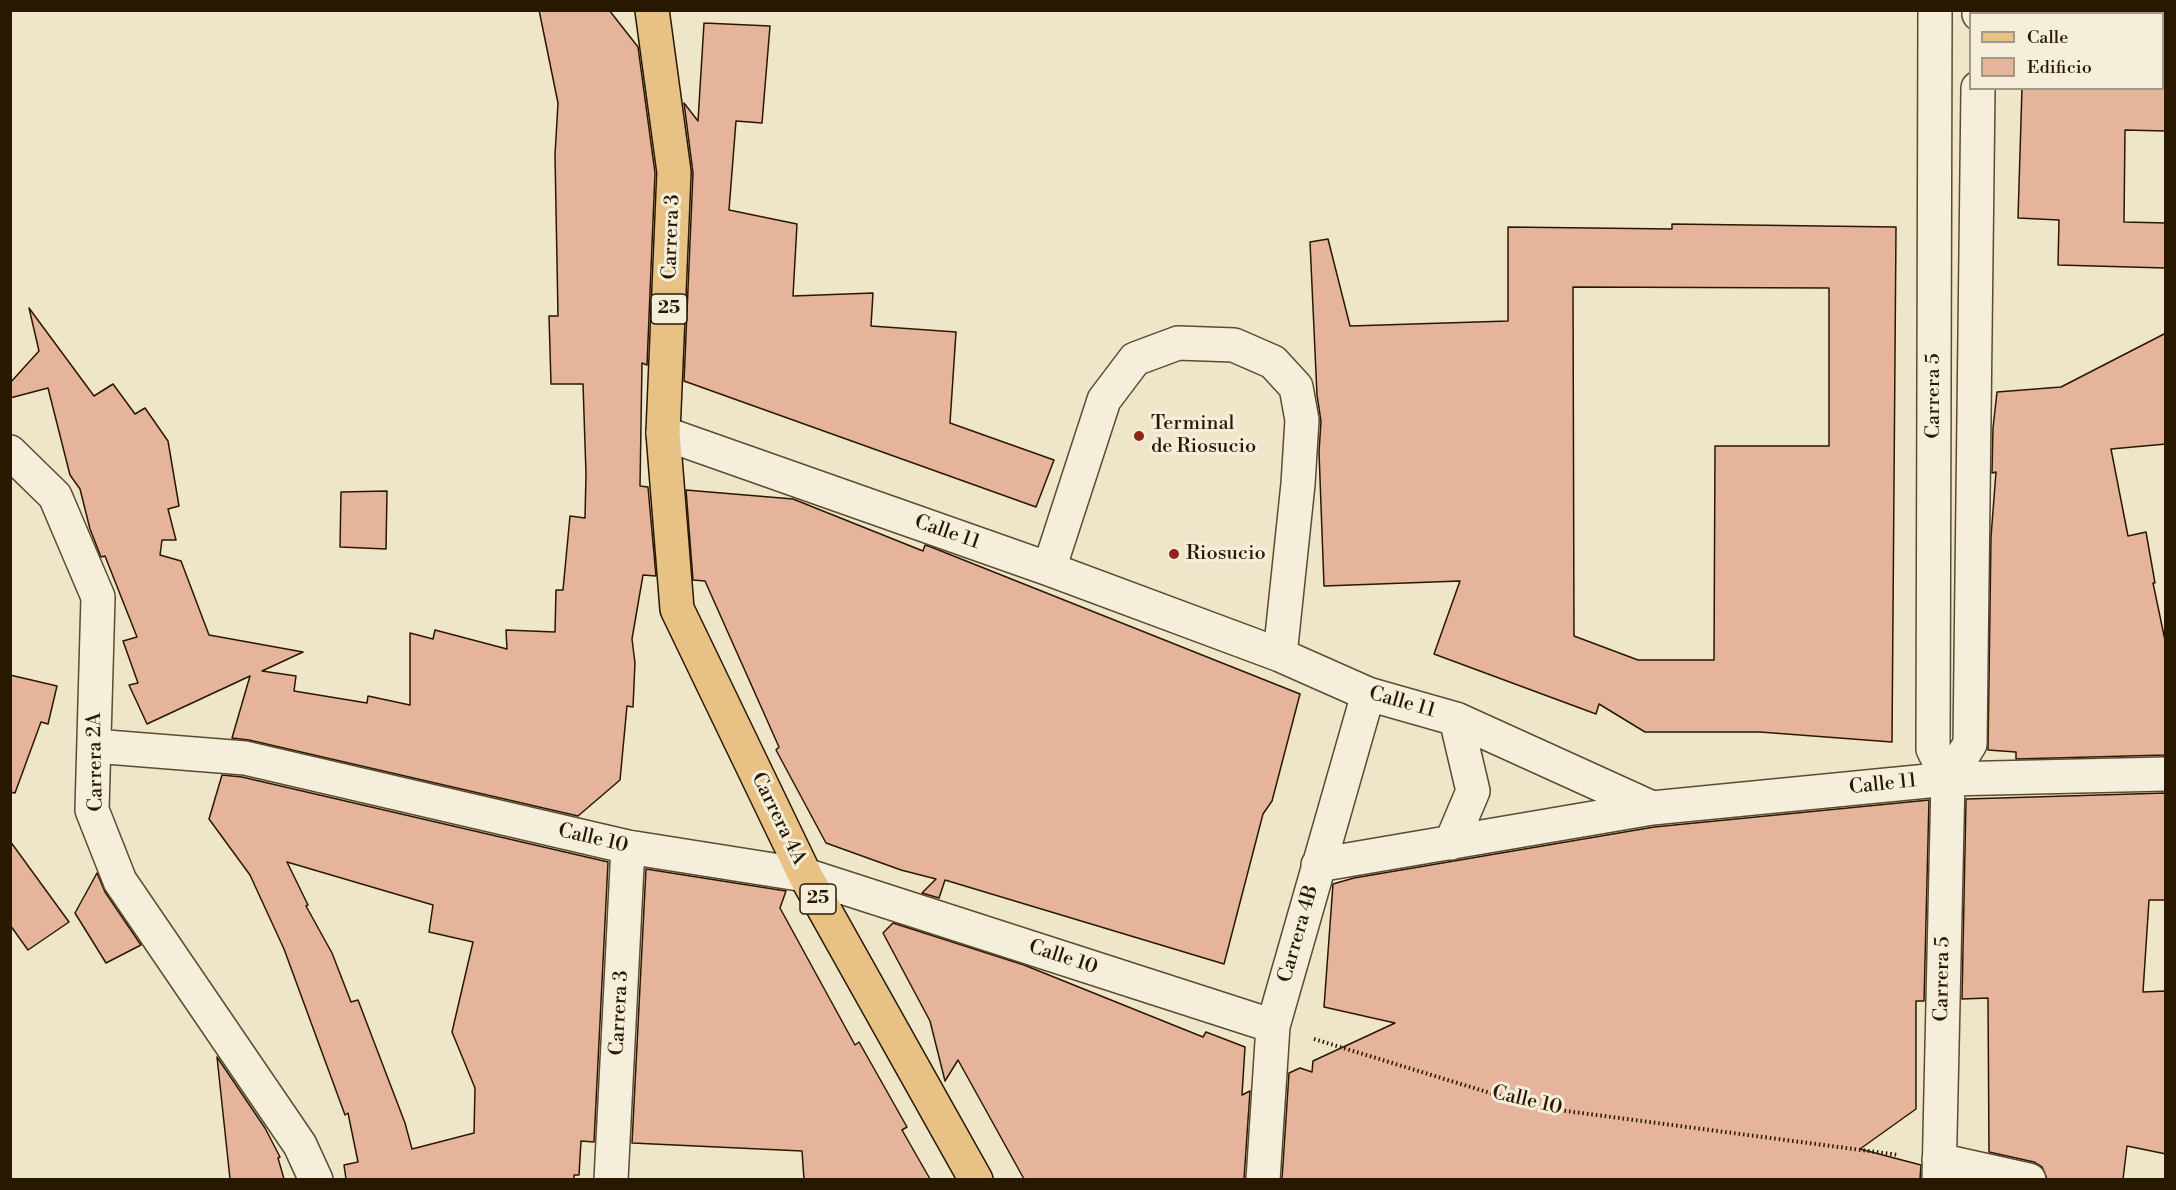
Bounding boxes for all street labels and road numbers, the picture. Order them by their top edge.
street label: Carrera 3 [659,194,685,280]
road number: 25 [651,294,687,324]
street label: Carrera 5 [1922,353,1946,439]
street label: Calle 11 [911,511,983,555]
street label: Calle 11 [1366,682,1438,724]
street label: Carrera 2A [83,712,109,812]
street label: Carrera 4A [745,769,811,869]
street label: Calle 11 [1848,770,1918,800]
street label: Calle 10 [556,819,630,859]
street label: Carrera 4B [1274,883,1324,985]
road number: 25 [800,884,836,914]
street label: Calle 10 [1025,936,1101,980]
street label: Carrera 5 [1930,936,1956,1022]
street label: Carrera 3 [606,970,634,1056]
street label: Calle 10 [1490,1081,1564,1121]

